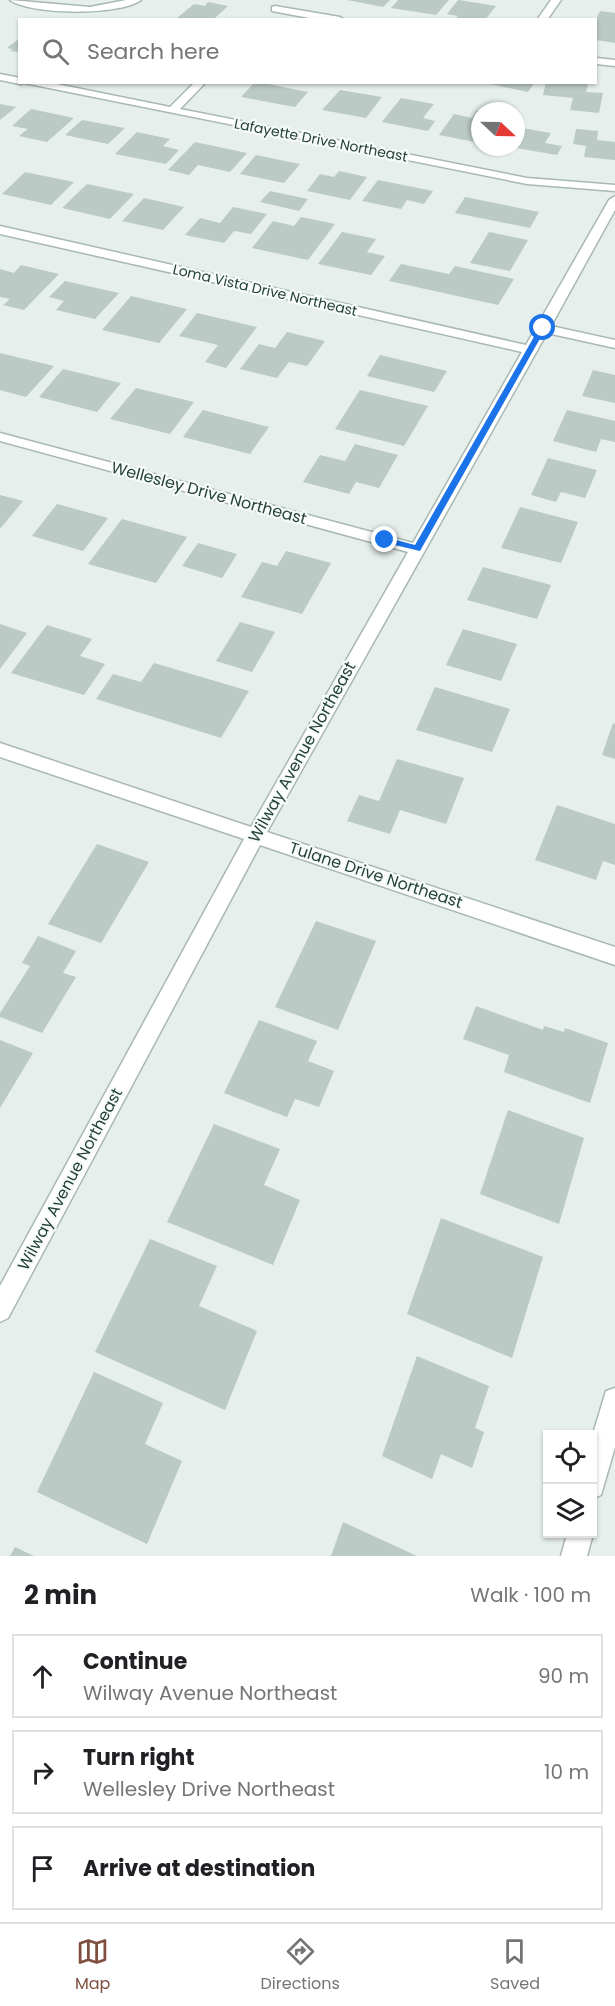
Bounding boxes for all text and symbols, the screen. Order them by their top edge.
search box [18,18,597,84]
icon: search [39,35,72,68]
text: Search here [87,36,220,67]
north arrow [471,102,525,156]
street label: Lafayette Drive Northeast [233,113,409,167]
street label: Loma Vista Drive Northeast [171,259,359,321]
route start [529,314,555,340]
street label: Wellesley Drive Northeast [109,456,310,530]
route end [371,526,397,552]
street label: Wilway Avenue Northeast [243,657,361,847]
street label: Tulane Drive Northeast [286,836,466,914]
street label: Wilway Avenue Northeast [12,1084,128,1274]
map controls [543,1430,597,1538]
button: locate [543,1430,597,1484]
button: layers [543,1484,597,1538]
text: 2 min [24,1577,97,1613]
text: Walk · 100 m [470,1581,591,1609]
text: Continue [83,1646,187,1677]
icon: ahead [26,1660,59,1693]
text: 90 m [538,1662,589,1690]
text: Wilway Avenue Northeast [83,1679,337,1707]
text: Turn right [83,1742,194,1773]
icon: right [26,1756,59,1789]
text: 10 m [544,1758,589,1786]
text: Wellesley Drive Northeast [83,1775,335,1803]
icon: arrive [26,1852,59,1885]
text: Arrive at destination [83,1853,315,1884]
tab: Map [75,1935,110,1996]
tab: Directions [261,1935,340,1996]
tab: Saved [490,1935,540,1996]

